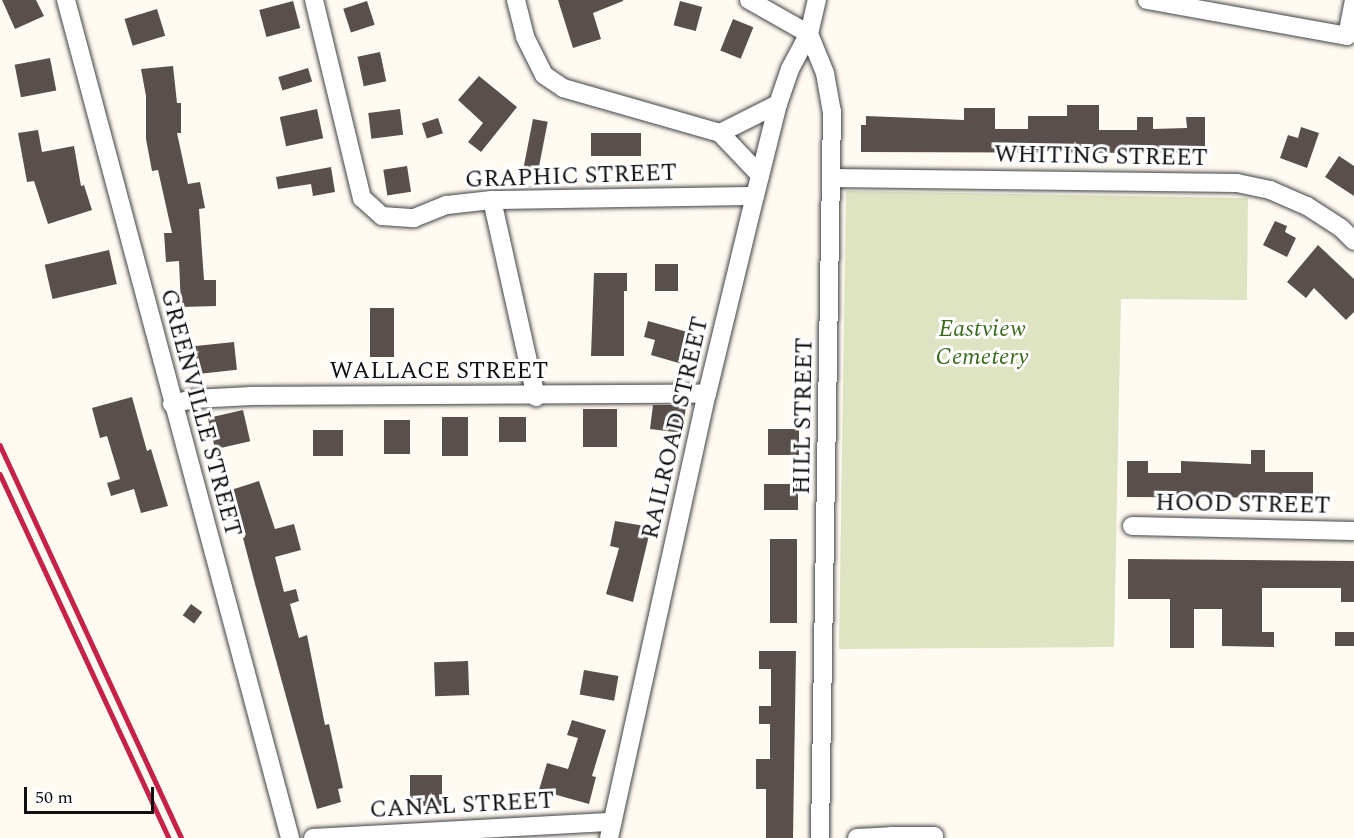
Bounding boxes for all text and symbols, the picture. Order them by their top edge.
street label: WHITING STREET [994,141,1208,173]
street label: GRAPHIC STREET [465,159,677,195]
street label: GREENVILLE STREET [153,286,247,540]
street label: RAILROAD STREET [636,314,716,542]
park label: Eastview Cemetery [936,316,1028,372]
street label: HILL STREET [788,337,820,495]
street label: WALLACE STREET [330,358,548,386]
street label: HOOD STREET [1155,489,1331,521]
scale bar [27,775,158,813]
text: 50 m [35,784,73,811]
street label: CANAL STREET [369,787,555,825]

